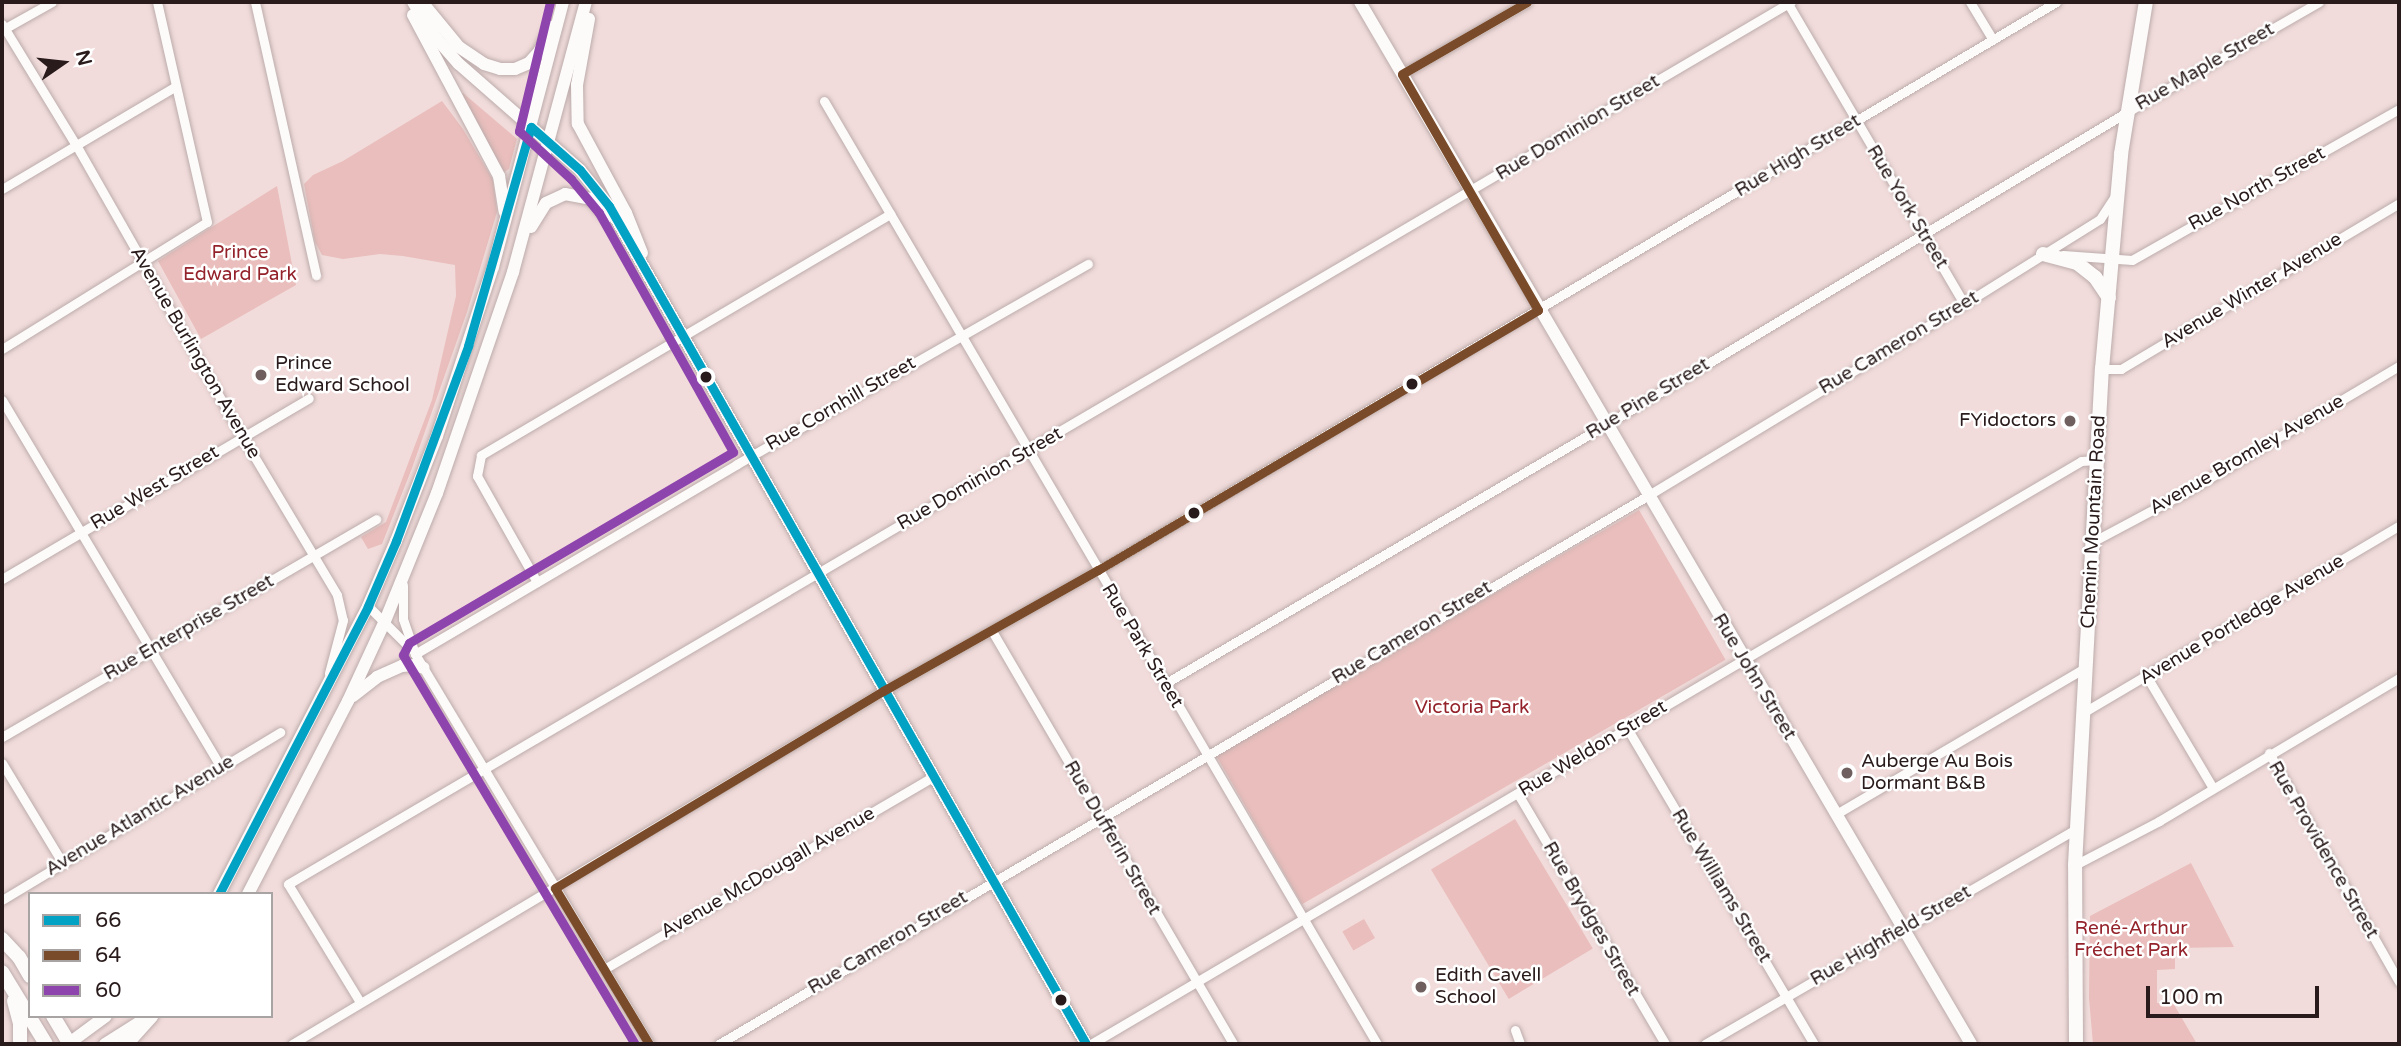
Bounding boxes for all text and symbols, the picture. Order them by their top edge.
street label: Rue Maple Street [2132,18,2278,116]
north arrow [28,28,98,98]
text: N [71,48,96,68]
street label: Rue Dominion Street [1492,70,1664,186]
street label: Rue High Street [1731,110,1865,202]
street label: Rue York Street [1861,141,1953,273]
street label: Rue North Street [2185,142,2329,236]
street label: Avenue Winter Avenue [2158,228,2346,354]
park label: Prince Edward Park [183,242,297,286]
street label: Avenue Burlington Avenue [125,243,265,463]
street label: Rue Cameron Street [1815,286,1983,400]
street label: Rue Cornhill Street [762,352,920,456]
place label: Prince Edward School [275,353,410,397]
street label: Rue Pine Street [1582,353,1714,445]
marker: Prince Edward School [253,367,269,383]
unlabelled marker [699,370,713,384]
unlabelled marker [1405,377,1419,391]
street label: Avenue Bromley Avenue [2146,390,2348,520]
place label: FYidoctors [1959,410,2056,432]
marker: FYidoctors [2062,413,2078,429]
street label: Chemin Mountain Road [2077,415,2111,629]
street label: Rue Dominion Street [893,422,1067,536]
street label: Rue West Street [87,441,223,535]
unlabelled marker [1187,506,1201,520]
street label: Avenue Portledge Avenue [2136,550,2348,690]
street label: Rue Enterprise Street [100,570,278,686]
street label: Rue Cameron Street [1328,576,1496,690]
street label: Rue Park Street [1096,580,1188,712]
street label: Rue John Street [1707,610,1801,744]
street label: Rue Weldon Street [1515,696,1671,802]
park label: Victoria Park [1415,697,1529,719]
street label: Avenue Atlantic Avenue [42,751,238,881]
place label: Auberge Au Bois Dormant B&B [1861,751,2013,795]
street label: Rue Dufferin Street [1059,757,1165,919]
street label: Rue Providence Street [2263,757,2383,943]
marker: Auberge Au Bois Dormant B&B [1839,765,1855,781]
street label: Avenue McDougall Avenue [657,802,879,944]
street label: Rue Williams Street [1666,805,1776,967]
street label: Rue Brydges Street [1538,838,1644,1000]
street label: Rue Highfield Street [1807,881,1975,991]
street label: Rue Cameron Street [804,886,972,1000]
legend [28,892,273,1018]
text: 66 [95,908,121,933]
park label: René-Arthur Fréchet Park [2074,918,2188,962]
text: 64 [95,943,121,968]
place label: Edith Cavell School [1435,965,1541,1009]
scale bar [2149,972,2322,1016]
text: 60 [95,978,121,1003]
marker: Edith Cavell School [1413,979,1429,995]
text: 100 m [2159,985,2223,1010]
unlabelled marker [1054,993,1068,1007]

